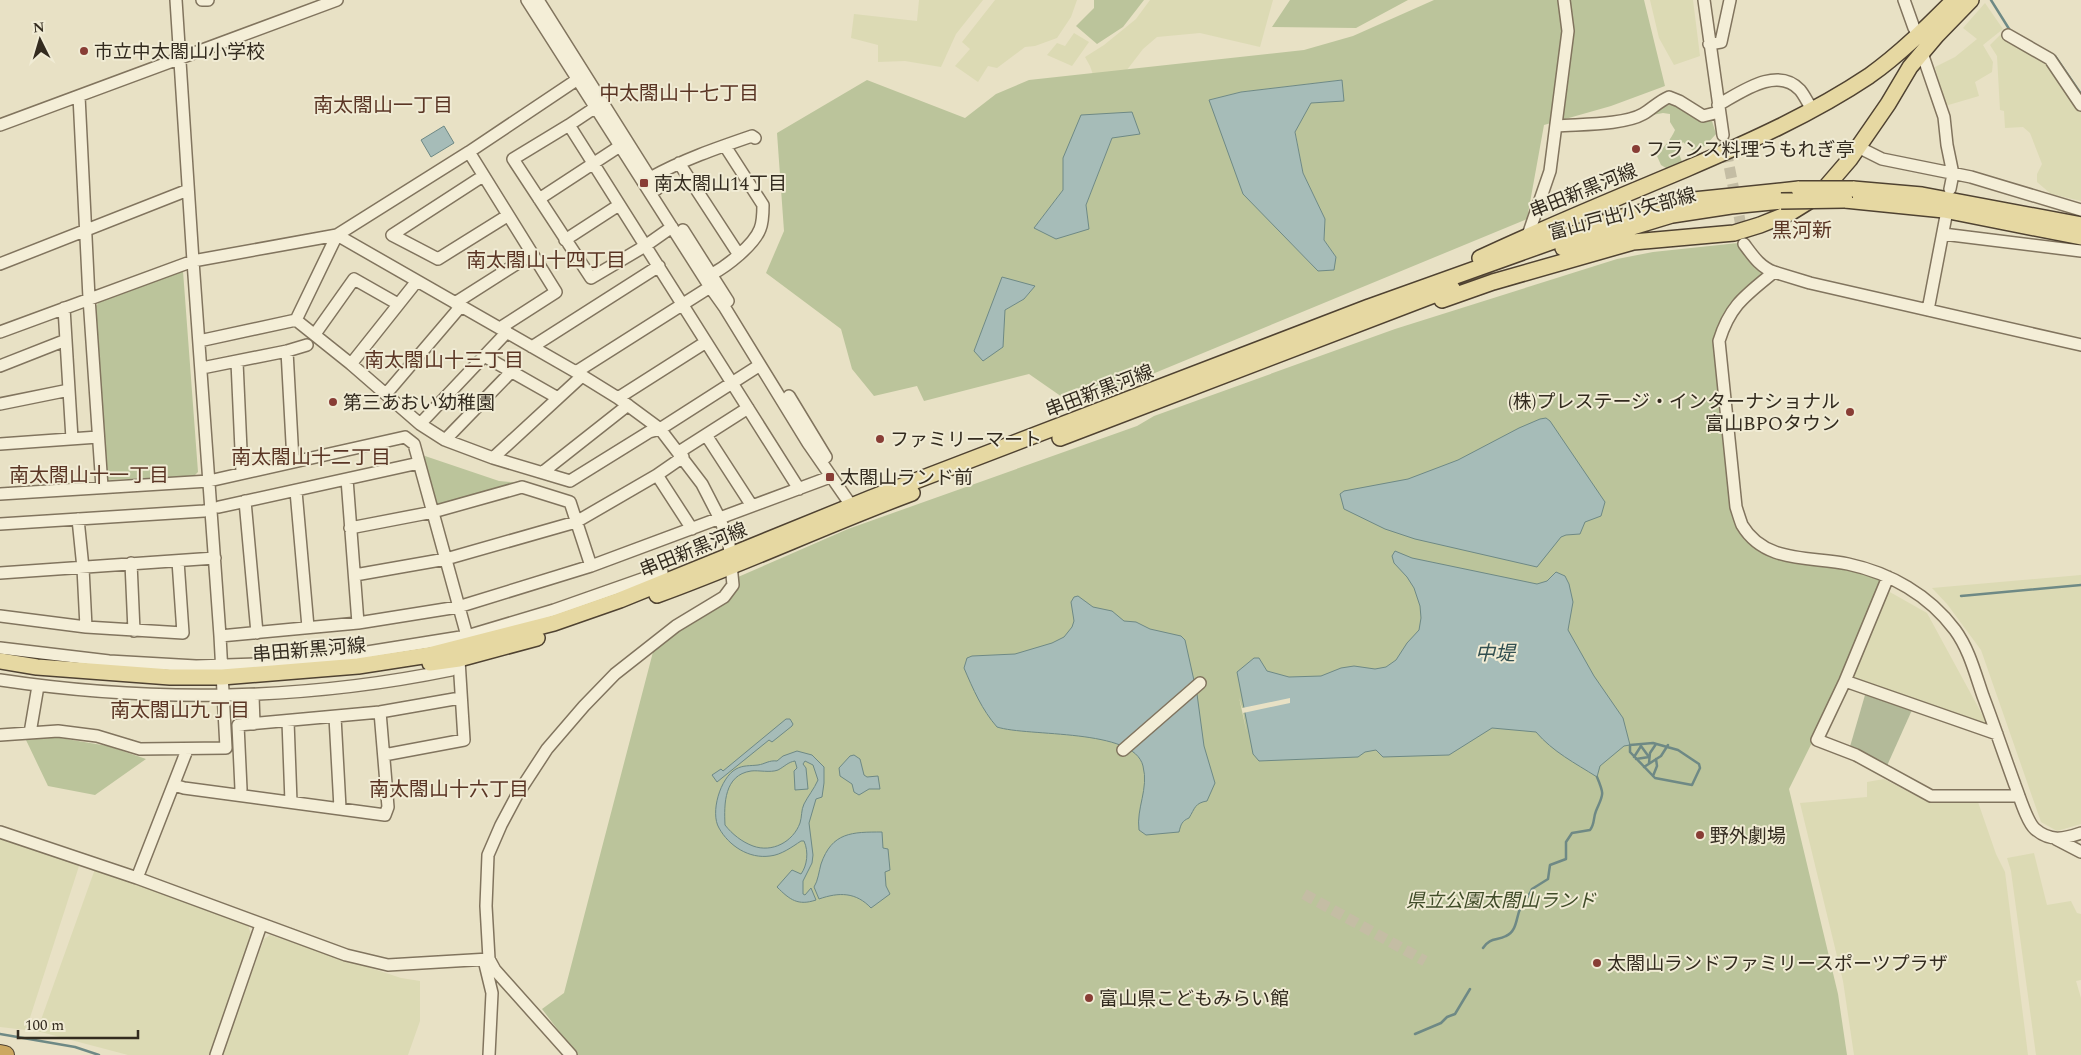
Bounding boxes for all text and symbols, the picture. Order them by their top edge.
north arrow [15,15,65,65]
text: N [32,17,46,39]
place label: 市立中太閤山小学校 [94,38,265,67]
marker: 市立中太閤山小学校 [78,45,90,57]
district label: 中太閤山十七丁目 [599,79,759,109]
district label: 南太閤山一丁目 [313,91,453,121]
place label: フランス料理うもれぎ亭 [1646,136,1855,165]
marker: フランス料理うもれぎ亭 [1630,143,1642,155]
street label: 串田新黒河線 [1525,157,1642,226]
place label: 南太閤山14丁目 [654,170,787,199]
marker: 南太閤山14丁目 [638,177,650,189]
street label: 富山戸出小矢部線 [1545,181,1700,248]
district label: 黒河新 [1772,216,1832,246]
district label: 南太閤山十四丁目 [466,246,626,276]
district label: 南太閤山十三丁目 [364,346,524,376]
street label: 串田新黒河線 [1041,357,1158,425]
place label: (株)プレステージ・インターナショナル 富山BPOタウン [1508,388,1840,439]
place label: 第三あおい幼稚園 [343,389,495,418]
marker: 第三あおい幼稚園 [327,396,339,408]
marker: (株)プレステージ・インターナショナル 富山BPOタウン [1844,406,1856,418]
place label: ファミリーマート [890,426,1042,455]
marker: ファミリーマート [874,433,886,445]
district label: 南太閤山十二丁目 [231,443,391,473]
district label: 南太閤山十一丁目 [9,461,169,491]
place label: 太閤山ランド前 [840,464,973,493]
marker: 太閤山ランド前 [824,471,836,483]
street label: 串田新黒河線 [635,516,752,585]
street label: 串田新黒河線 [251,631,367,670]
water label: 中堤 [1475,639,1517,669]
district label: 南太閤山九丁目 [110,696,250,726]
district label: 南太閤山十六丁目 [369,775,529,805]
place label: 野外劇場 [1710,822,1786,851]
marker: 野外劇場 [1694,829,1706,841]
park label: 県立公園太閤山ランド [1406,887,1597,916]
place label: 太閤山ランドファミリースポーツプラザ [1607,950,1948,979]
marker: 太閤山ランドファミリースポーツプラザ [1591,957,1603,969]
place label: 富山県こどもみらい館 [1099,985,1289,1014]
marker: 富山県こどもみらい館 [1083,992,1095,1004]
scale bar [18,1008,138,1040]
text: 100 m [25,1014,64,1037]

